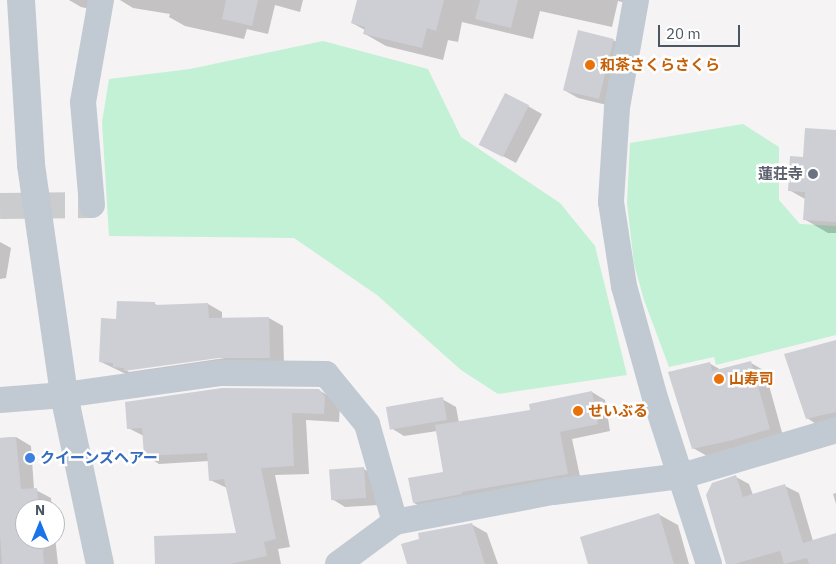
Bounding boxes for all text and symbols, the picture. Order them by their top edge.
scale bar [661,15,744,47]
text: 20 m [666,24,701,43]
place label: 和茶さくらさくら [600,56,720,74]
marker: 和茶さくらさくら [584,59,596,71]
place label: 蓮荘寺 [758,165,803,183]
marker: 蓮荘寺 [807,168,819,180]
place label: 山寿司 [729,370,774,388]
marker: 山寿司 [713,373,725,385]
place label: せいぶる [588,402,648,420]
marker: せいぶる [572,405,584,417]
place label: クイーンズヘアー [40,449,159,467]
marker: クイーンズヘアー [24,452,36,464]
north arrow [15,499,65,549]
text: N [35,501,45,519]

